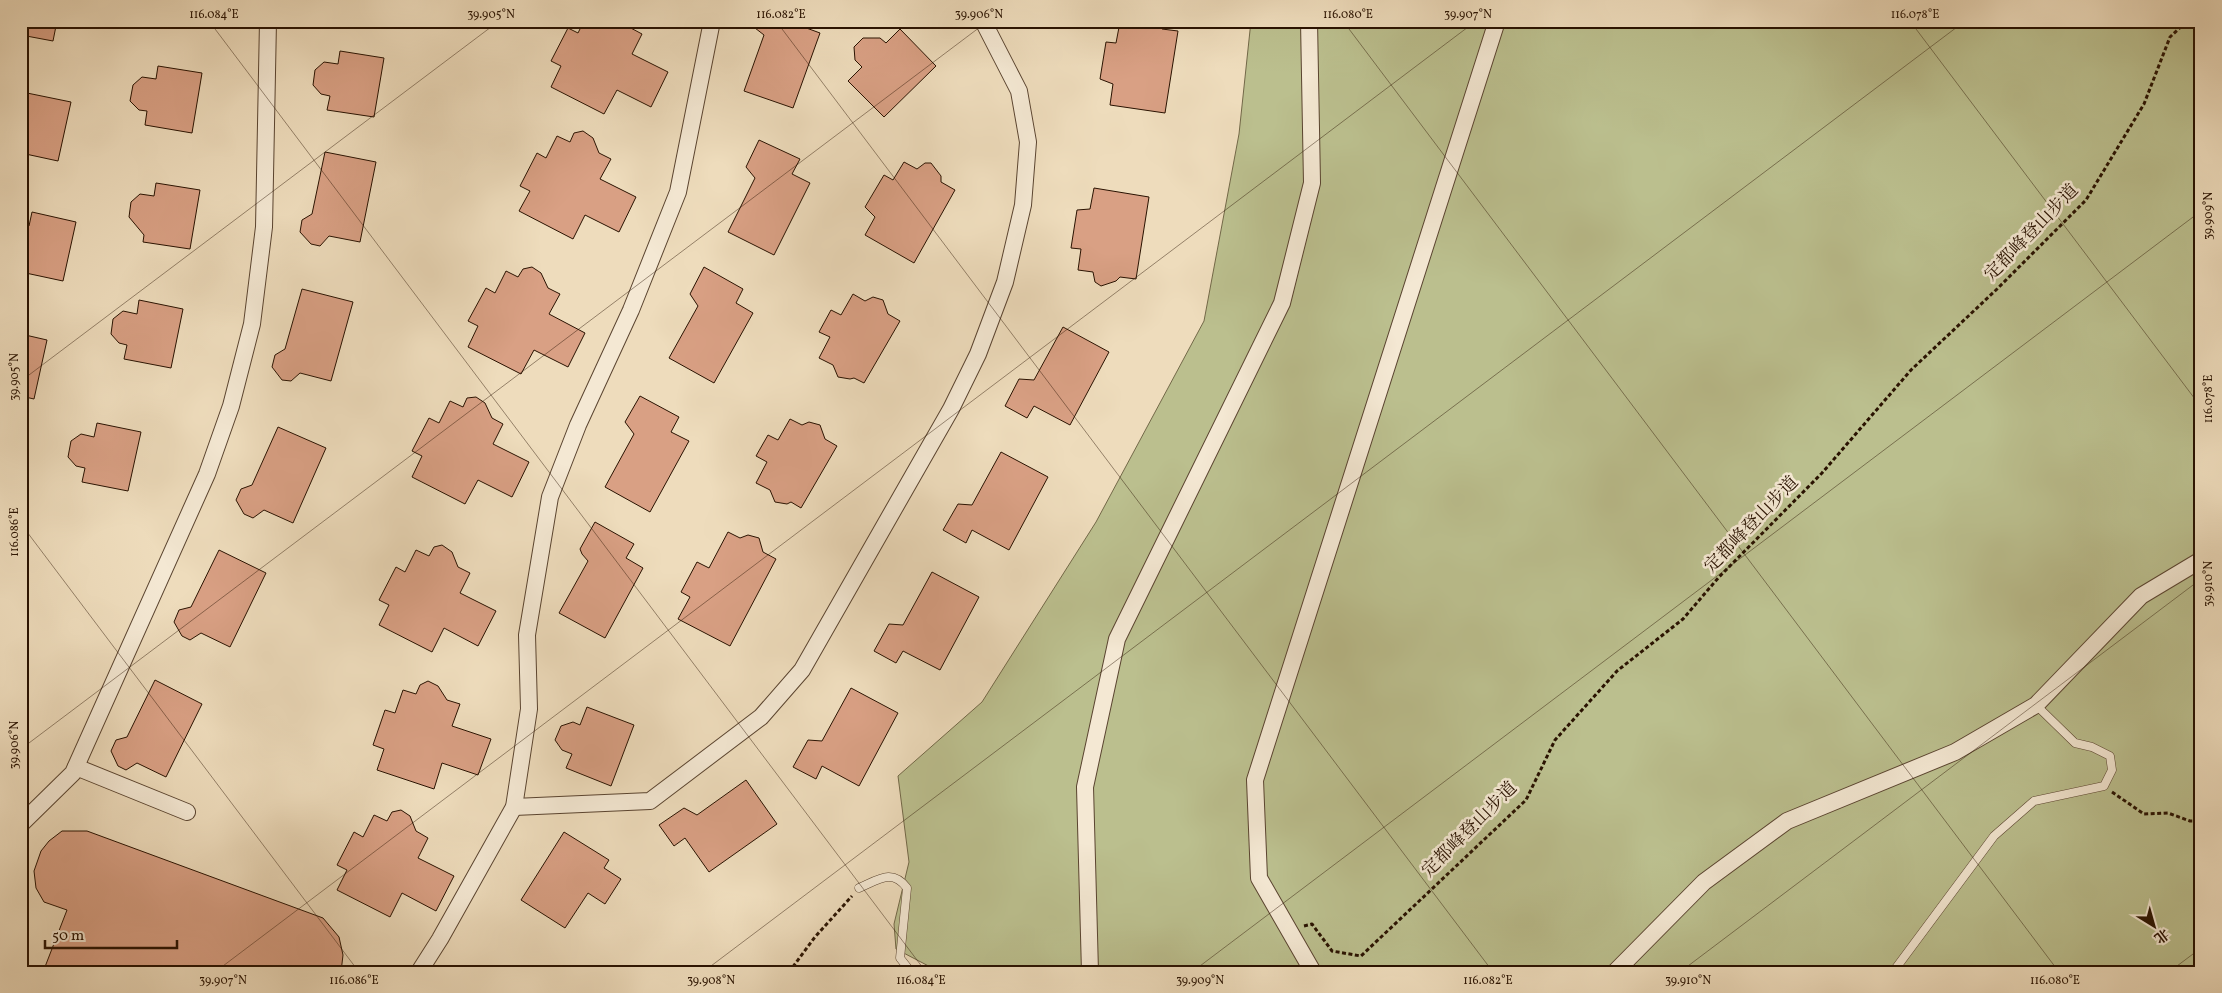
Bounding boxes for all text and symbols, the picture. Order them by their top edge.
text: 116.084°E [189,7,239,23]
text: 39.905°N [467,7,515,23]
text: 116.082°E [756,7,806,23]
text: 39.906°N [955,7,1003,23]
text: 116.080°E [1323,7,1373,23]
text: 39.907°N [1444,7,1492,23]
text: 116.078°E [1891,7,1939,23]
street label: 定都峰登山步道 [1979,179,2085,287]
text: 39.909°N [2201,192,2217,240]
text: 39.905°N [7,353,23,401]
text: 116.078°E [2201,375,2217,423]
street label: 定都峰登山步道 [1699,471,1805,579]
text: 116.086°E [7,507,23,557]
text: 39.910°N [2201,561,2217,607]
text: 39.906°N [7,721,23,769]
street label: 定都峰登山步道 [1417,777,1523,883]
north arrow [2130,900,2180,950]
scale bar [45,918,178,950]
text: 北 [2150,923,2172,947]
text: 50 m [52,926,84,947]
text: 39.907°N [199,973,247,989]
text: 116.086°E [329,973,379,989]
text: 39.908°N [687,973,735,989]
text: 116.084°E [896,973,946,989]
text: 39.909°N [1176,973,1224,989]
text: 116.082°E [1463,973,1513,989]
text: 39.910°N [1665,973,1711,989]
text: 116.080°E [2030,973,2080,989]

